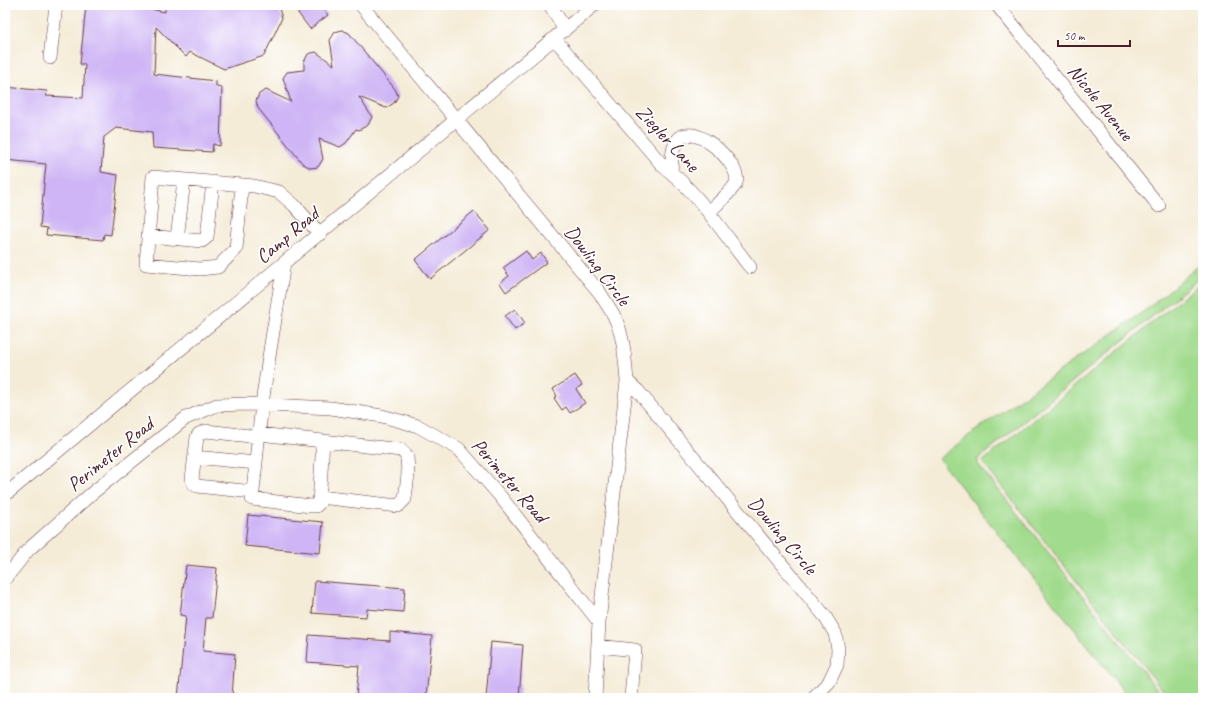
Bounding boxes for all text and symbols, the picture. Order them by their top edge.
scale bar [1058,22,1130,48]
text: 50 m [1064,28,1086,44]
street label: Nicole Avenue [1062,59,1140,147]
street label: Ziegler Lane [630,100,706,178]
street label: Camp Road [251,200,326,269]
street label: Dowling Circle [559,220,637,312]
street label: Perimeter Road [62,410,161,497]
street label: Perimeter Road [466,433,555,530]
street label: Dowling Circle [743,491,824,581]

